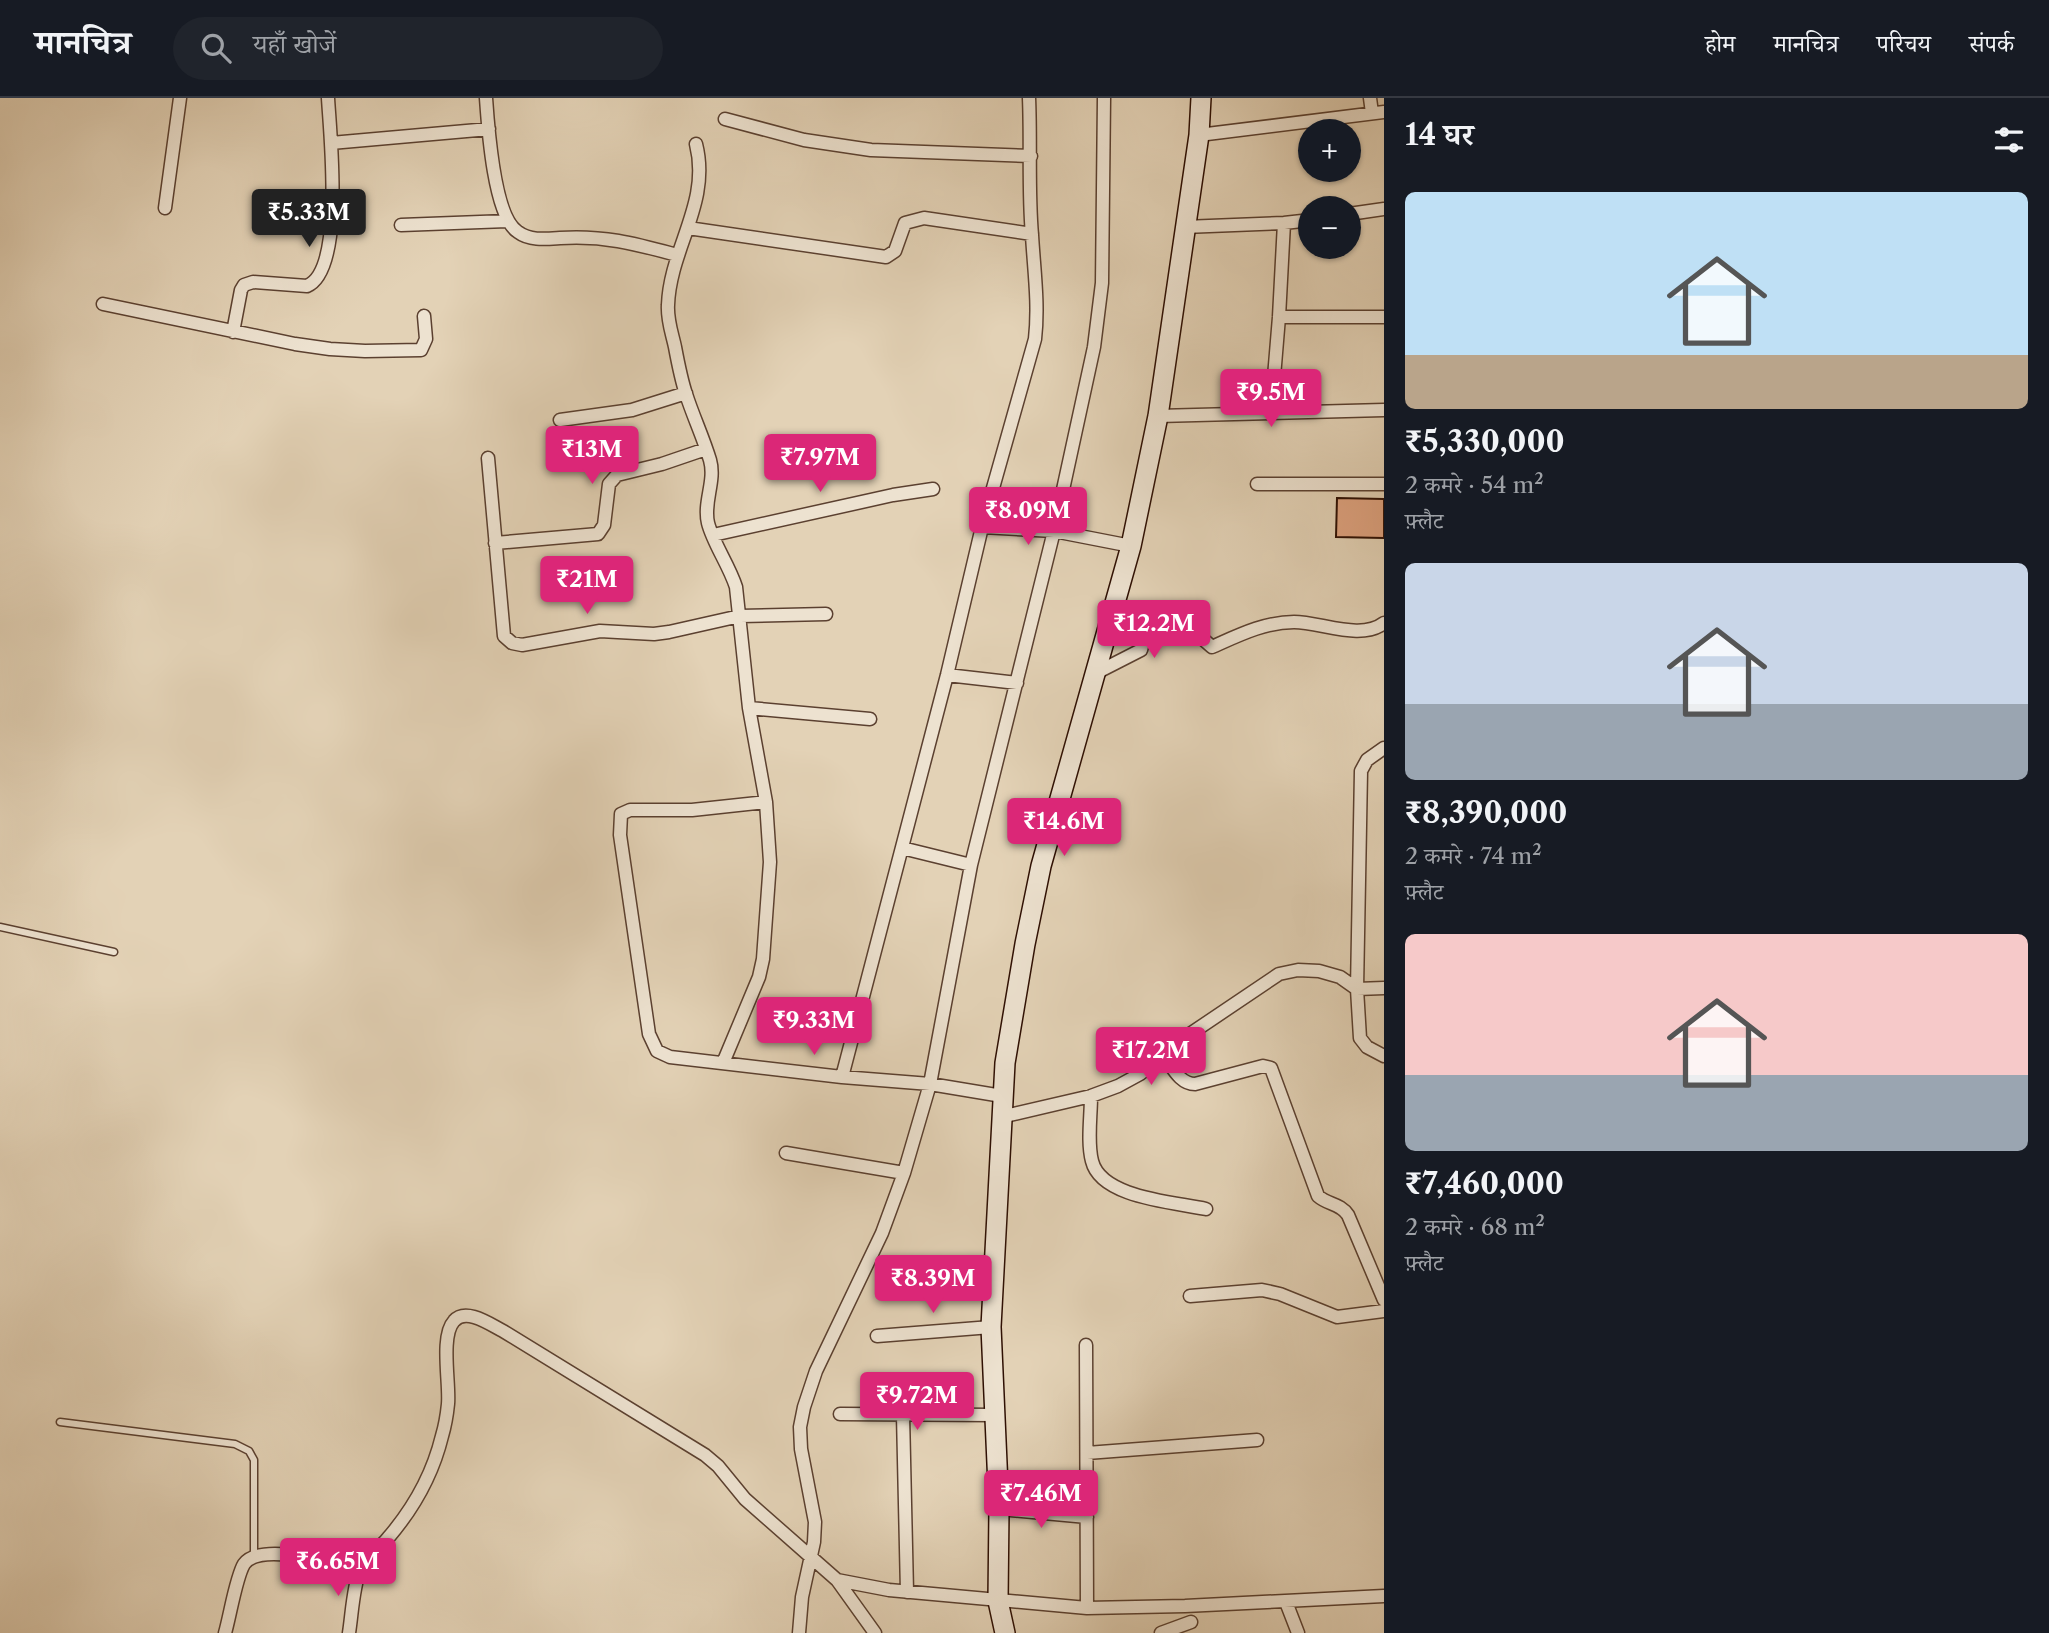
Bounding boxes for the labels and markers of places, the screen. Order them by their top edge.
pin: ₹5.33M [252,190,366,249]
pin: ₹9.5M [1222,370,1320,429]
pin: ₹13M [551,426,633,486]
pin: ₹7.97M [763,434,877,494]
pin: ₹8.09M [971,488,1085,547]
pin: ₹21M [546,556,628,616]
pin: ₹12.2M [1097,601,1211,660]
pin: ₹14.6M [1007,798,1121,858]
pin: ₹9.33M [757,998,871,1057]
pin: ₹17.2M [1094,1028,1208,1087]
pin: ₹8.39M [876,1256,990,1315]
pin: ₹9.72M [860,1372,974,1432]
pin: ₹7.46M [984,1470,1098,1530]
pin: ₹6.65M [281,1538,395,1598]

